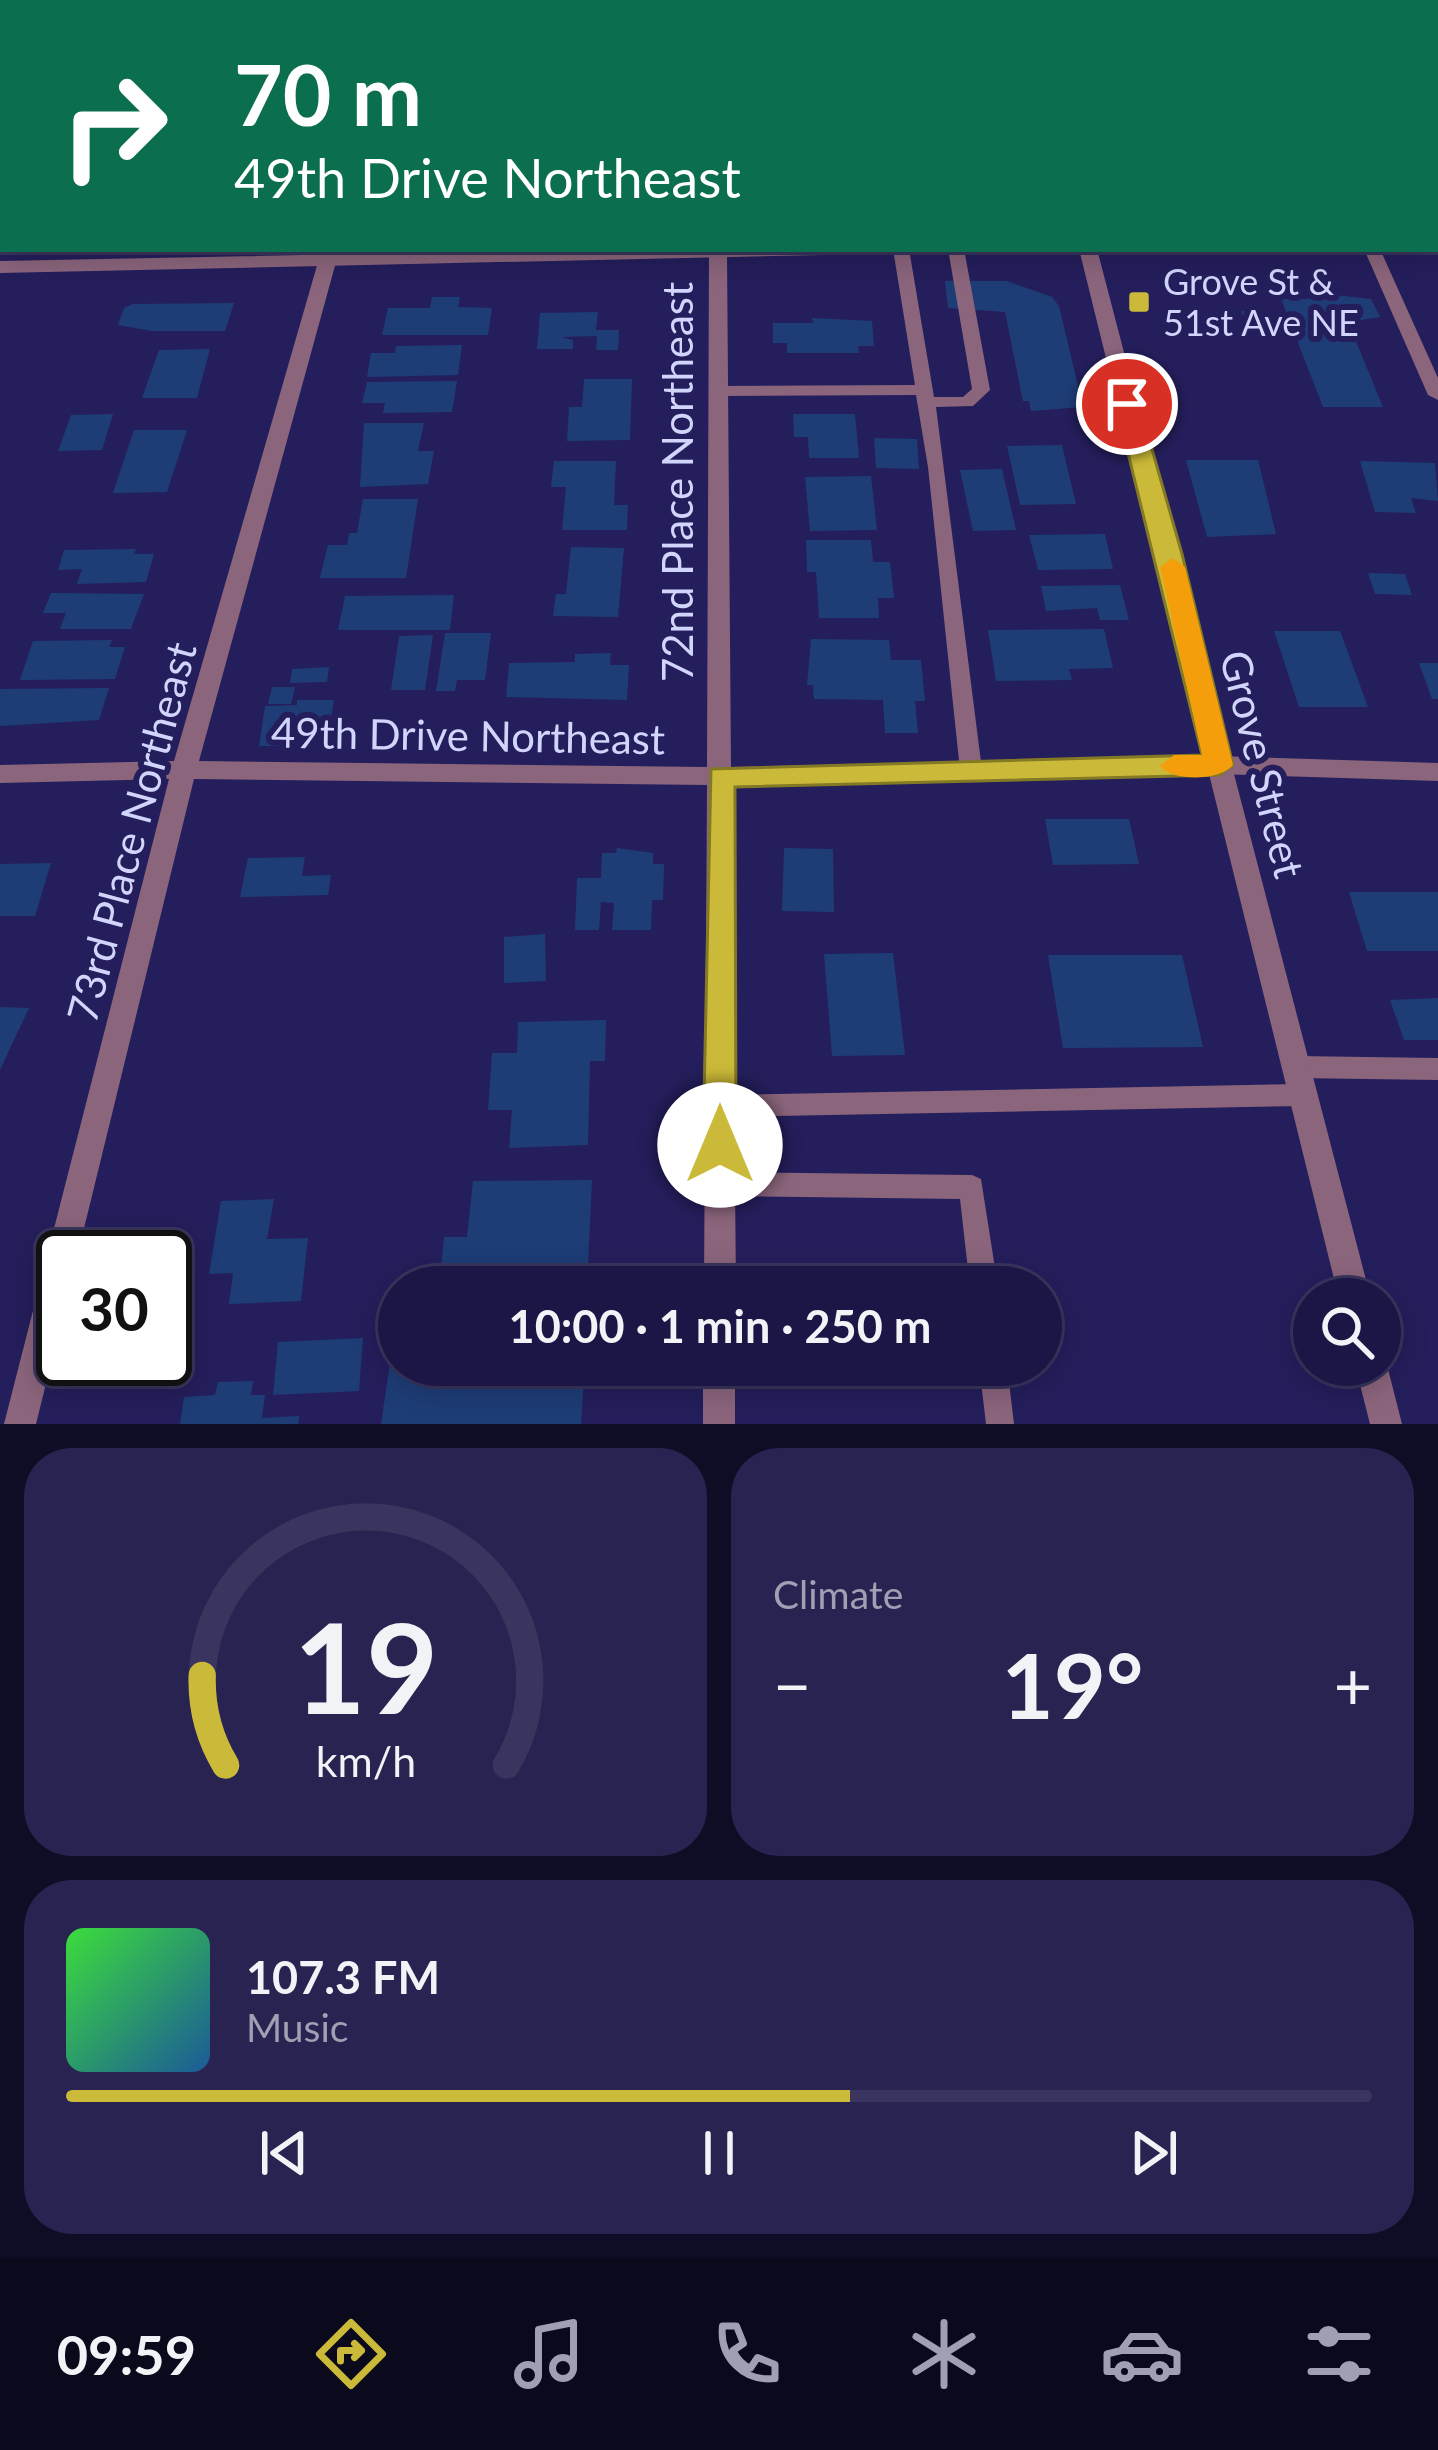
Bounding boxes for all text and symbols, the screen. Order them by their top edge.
text: 70 m [234,43,422,144]
icon: right [36,48,192,204]
text: 49th Drive Northeast [234,145,741,210]
place label: Grove St & 51st Ave NE [1163,259,1359,344]
street label: 72nd Place Northeast [652,282,702,682]
marker: Grove St & 51st Ave NE [1126,289,1152,315]
pin [1076,353,1178,455]
icon: arrive [1094,371,1160,437]
street label: 73rd Place Northeast [56,637,206,1027]
street label: Grove Street [1211,645,1315,883]
street label: 49th Drive Northeast [271,707,665,763]
position arrow [657,1082,783,1208]
speed limit sign: 30 [36,1230,192,1386]
map controls [1293,1278,1401,1386]
button: search [1293,1278,1401,1386]
text: 10:00 · 1 min · 250 m [509,1299,931,1353]
text: Climate [773,1571,903,1617]
text: 19 [293,1591,438,1741]
text: 19° [1002,1630,1143,1738]
text: − [773,1645,811,1724]
text: + [1334,1645,1372,1724]
text: km/h [315,1735,416,1786]
text: 107.3 FM [246,1950,440,2004]
text: Music [246,2004,348,2050]
icon: previous [251,2120,317,2186]
icon: pause [686,2120,752,2186]
icon: next [1121,2120,1187,2186]
icon: directions [309,2312,393,2396]
icon: music [507,2312,591,2396]
icon: phone [705,2312,789,2396]
icon: climate [902,2312,986,2396]
icon: car [1100,2312,1184,2396]
icon: filters [1297,2312,1381,2396]
text: 09:59 [57,2322,196,2387]

